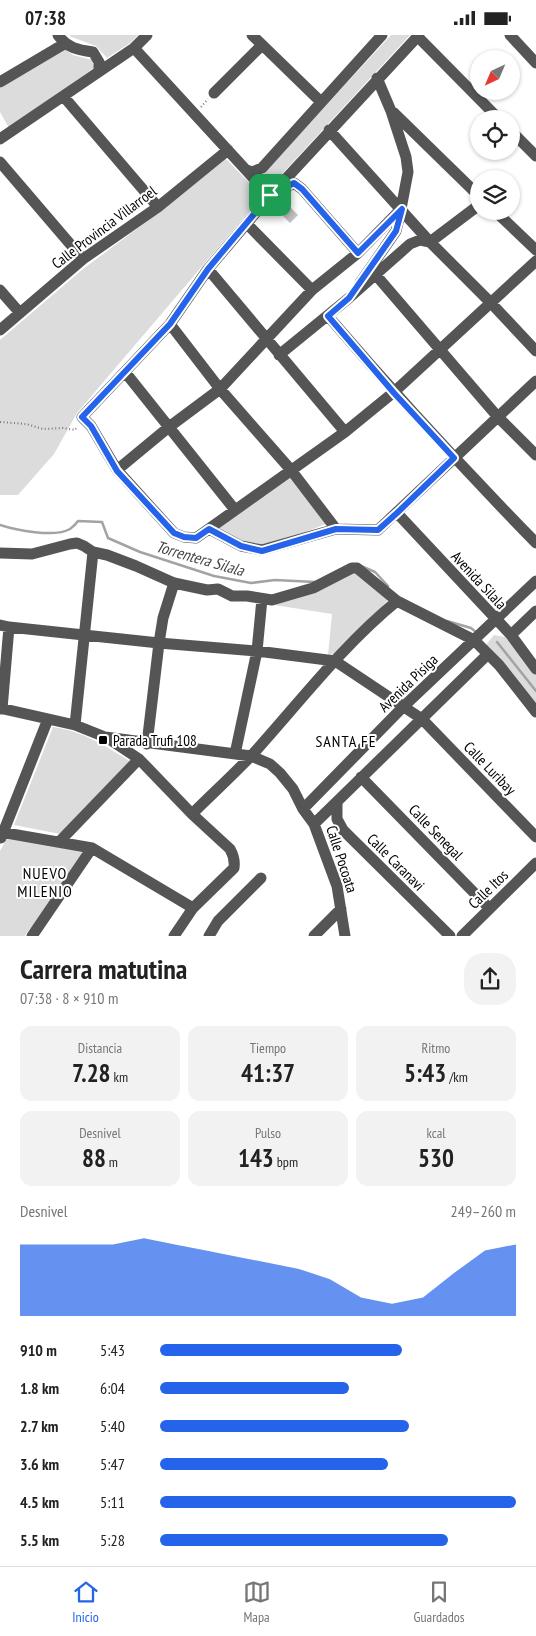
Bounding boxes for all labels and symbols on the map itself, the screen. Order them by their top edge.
north arrow [470,50,520,100]
pin [249,174,291,216]
street label: Calle Provincia Villarroel [48,181,161,273]
water label: Torrentera Silala [154,536,248,581]
street label: Avenida Silala [447,547,511,613]
street label: Avenida Pisiga [374,650,442,716]
place label: Parada Trufi 108 [113,731,197,750]
district label: SANTA FE [315,731,377,751]
marker: Parada Trufi 108 [97,734,109,746]
street label: Calle Luribay [460,737,520,799]
street label: Calle Senegal [405,800,468,864]
street label: Calle Pocoata [322,823,362,895]
street label: Calle Caranavi [363,829,429,895]
district label: NUEVO MILENIO [17,863,73,901]
street label: Calle Itos [464,865,512,913]

